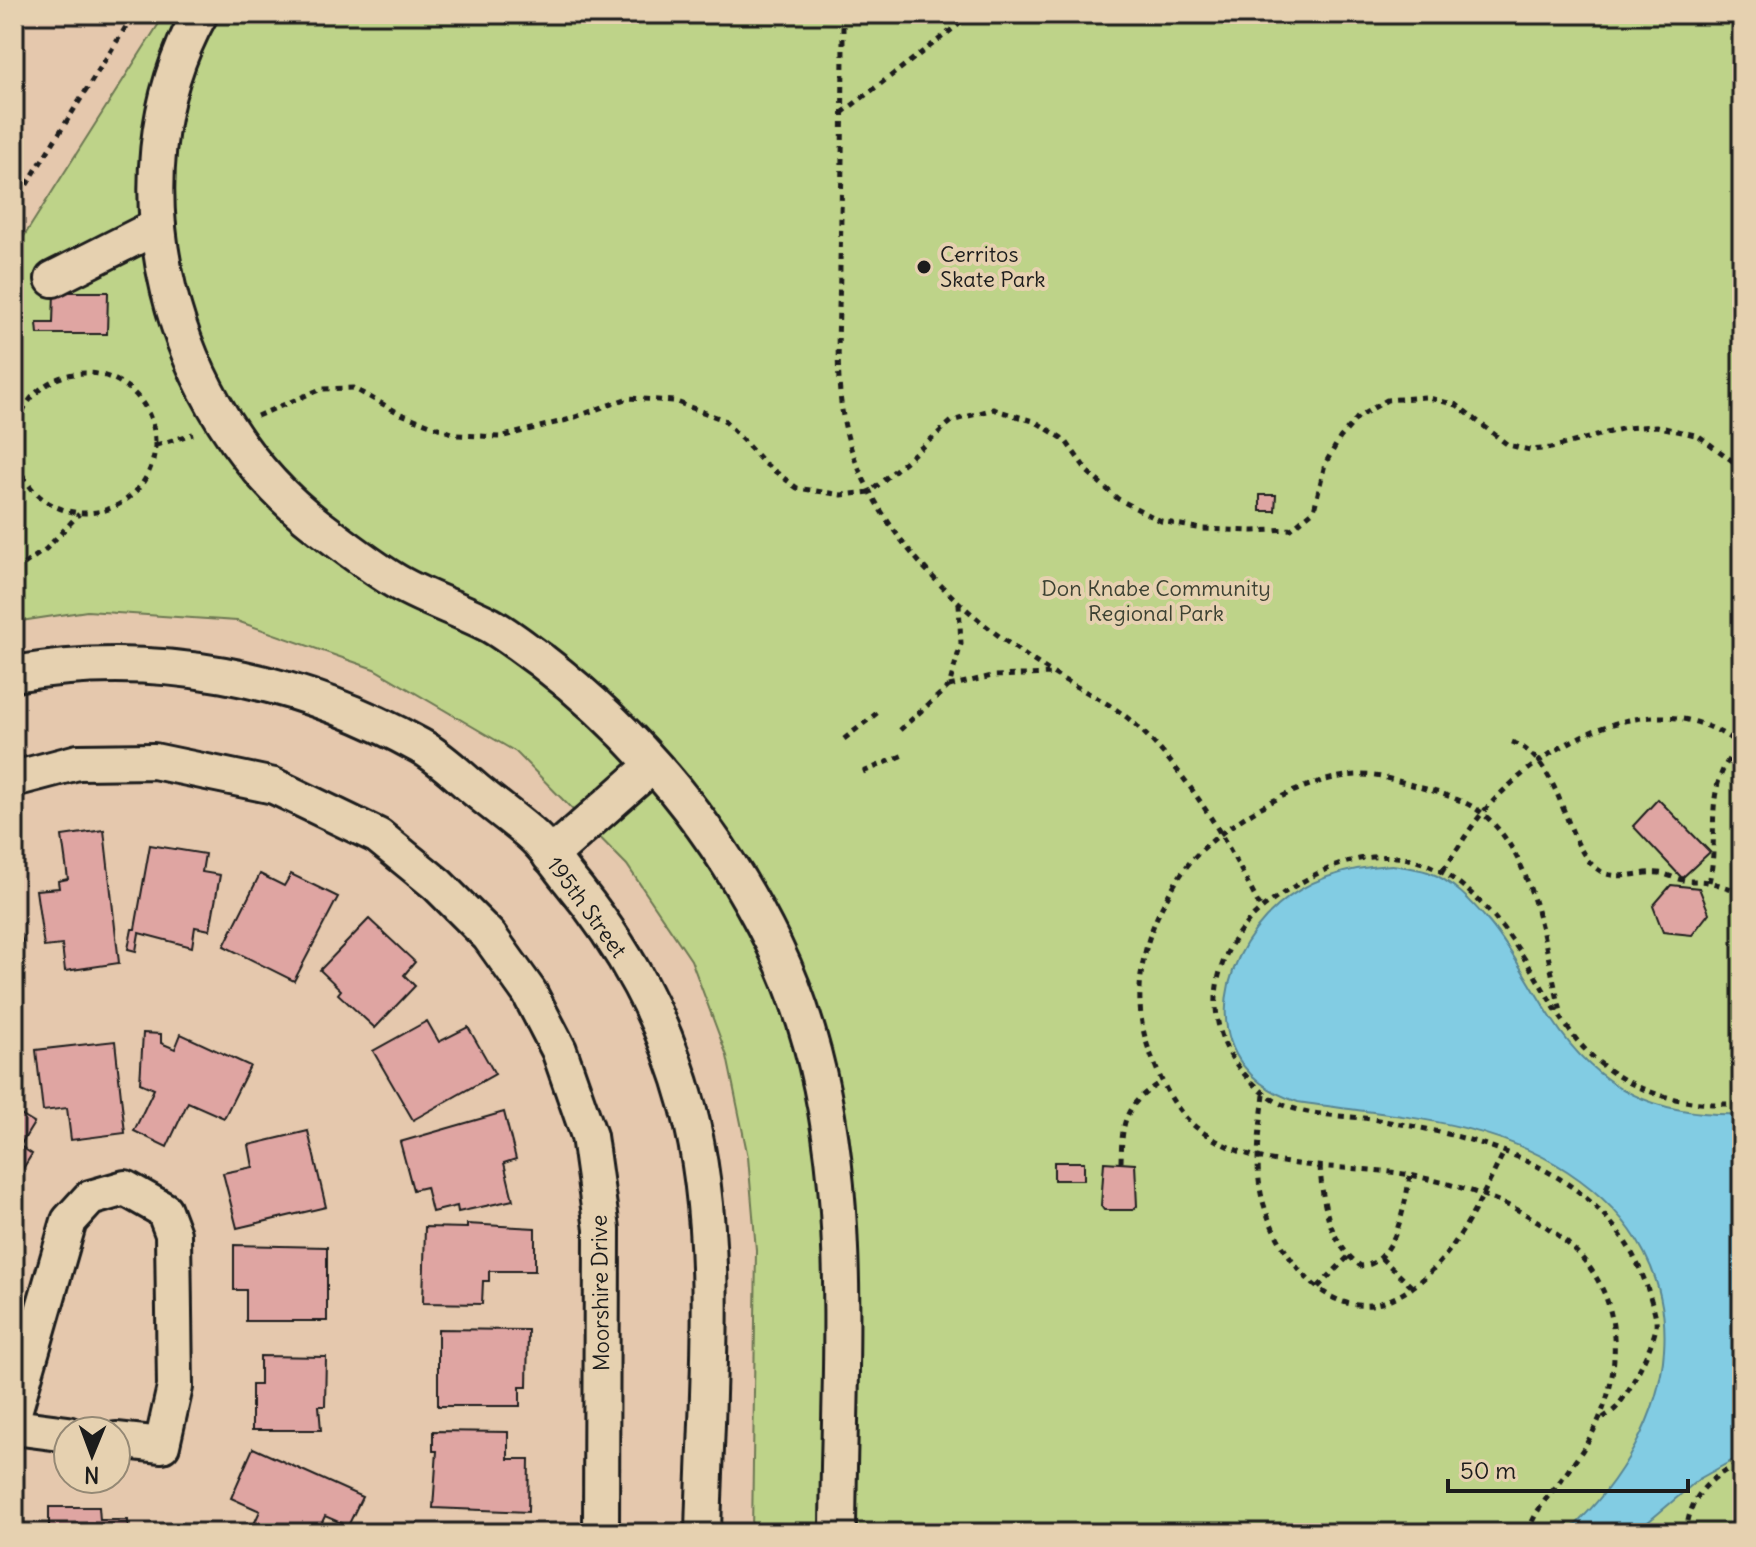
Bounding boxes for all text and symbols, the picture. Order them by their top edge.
place label: Cerritos Skate Park [940,240,1046,293]
marker: Cerritos Skate Park [915,258,933,276]
park label: Don Knabe Community Regional Park [1041,574,1271,627]
street label: 195th Street [541,851,633,963]
street label: Moorshire Drive [585,1215,615,1371]
north arrow [52,1415,132,1495]
scale bar [1448,1443,1688,1493]
text: 50 m [1460,1455,1516,1485]
text: N [84,1461,99,1489]

